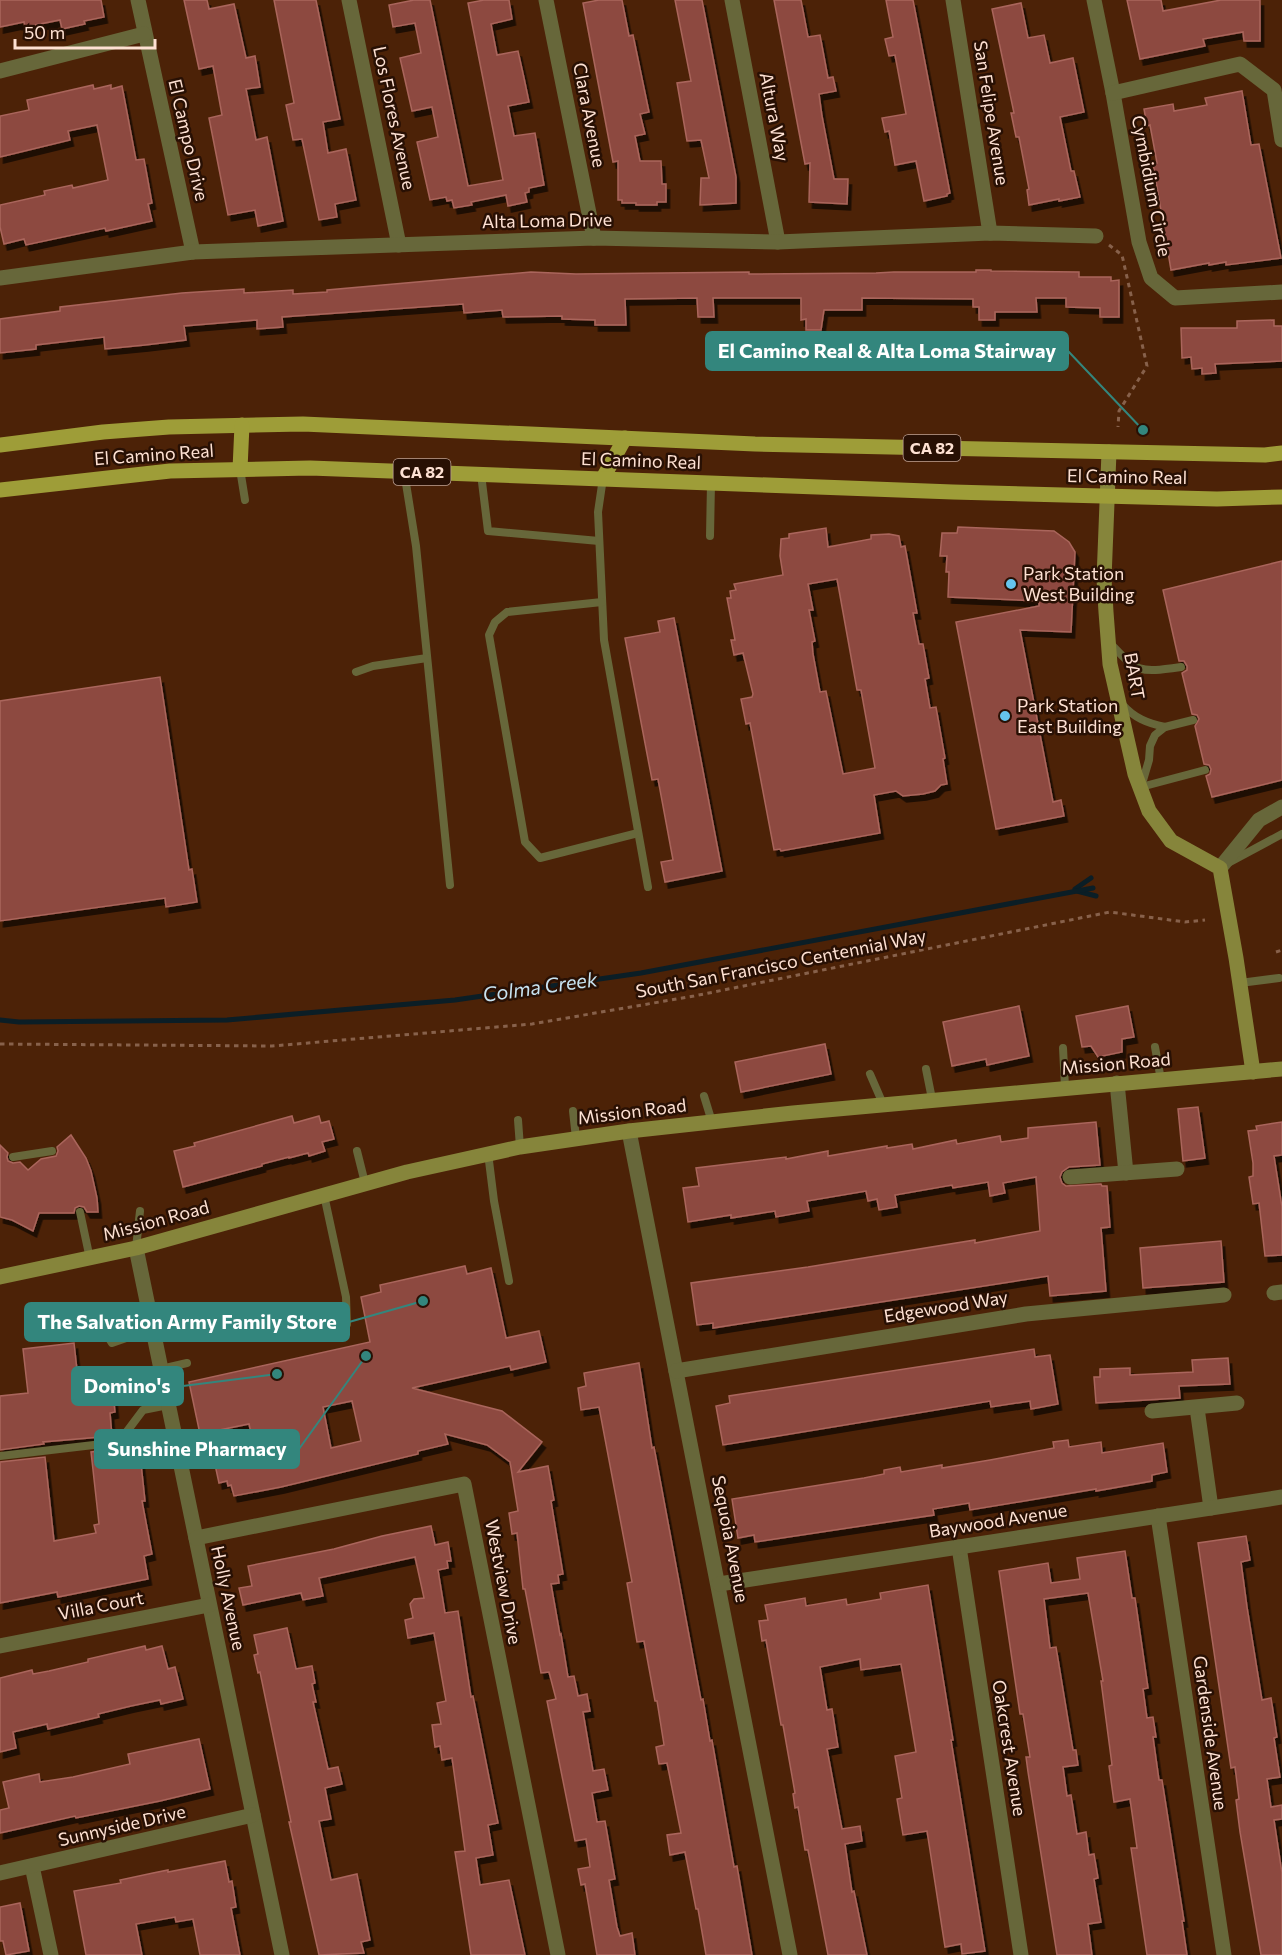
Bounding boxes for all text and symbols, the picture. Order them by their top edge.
scale bar [15,12,154,50]
text: 50 m [24,21,65,43]
street label: San Felipe Avenue [970,39,1014,187]
street label: Los Flores Avenue [369,44,421,192]
street label: Clara Avenue [569,61,611,169]
street label: Altura Way [756,70,794,163]
street label: El Campo Drive [164,77,214,203]
street label: Cymbidium Circle [1128,113,1176,258]
street label: Alta Loma Drive [482,208,612,232]
callout: El Camino Real & Alta Loma Stairway [706,332,1068,370]
text: El Camino Real & Alta Loma Stairway [718,338,1056,362]
road number: CA 82 [904,435,960,461]
street label: El Camino Real [93,439,215,469]
street label: El Camino Real [581,447,702,473]
road number: CA 82 [394,459,450,485]
street label: El Camino Real [1067,464,1187,488]
place label: Park Station West Building [1023,562,1135,605]
marker: Park Station West Building [1004,577,1018,591]
street label: BART [1120,651,1150,701]
place label: Park Station East Building [1017,694,1122,737]
marker: Park Station East Building [998,709,1012,723]
street label: South San Francisco Centennial Way [634,924,928,1002]
water label: Colma Creek [481,966,600,1006]
street label: Mission Road [1060,1047,1171,1079]
street label: Mission Road [576,1093,688,1129]
street label: Mission Road [100,1195,211,1245]
street label: Edgewood Way [882,1285,1009,1327]
callout: The Salvation Army Family Store [25,1303,349,1341]
text: The Salvation Army Family Store [37,1309,337,1333]
callout: Domino's [72,1367,183,1405]
text: Domino's [84,1373,171,1397]
callout: Sunshine Pharmacy [95,1430,299,1468]
text: Sunshine Pharmacy [107,1436,287,1460]
street label: Sequoia Avenue [708,1473,754,1604]
street label: Baywood Avenue [927,1498,1069,1542]
street label: Westview Drive [481,1518,527,1646]
street label: Holly Avenue [207,1544,251,1652]
street label: Villa Court [56,1586,145,1624]
street label: Gardenside Avenue [1189,1654,1233,1812]
street label: Oakcrest Avenue [988,1678,1032,1818]
street label: Sunnyside Drive [56,1800,188,1850]

